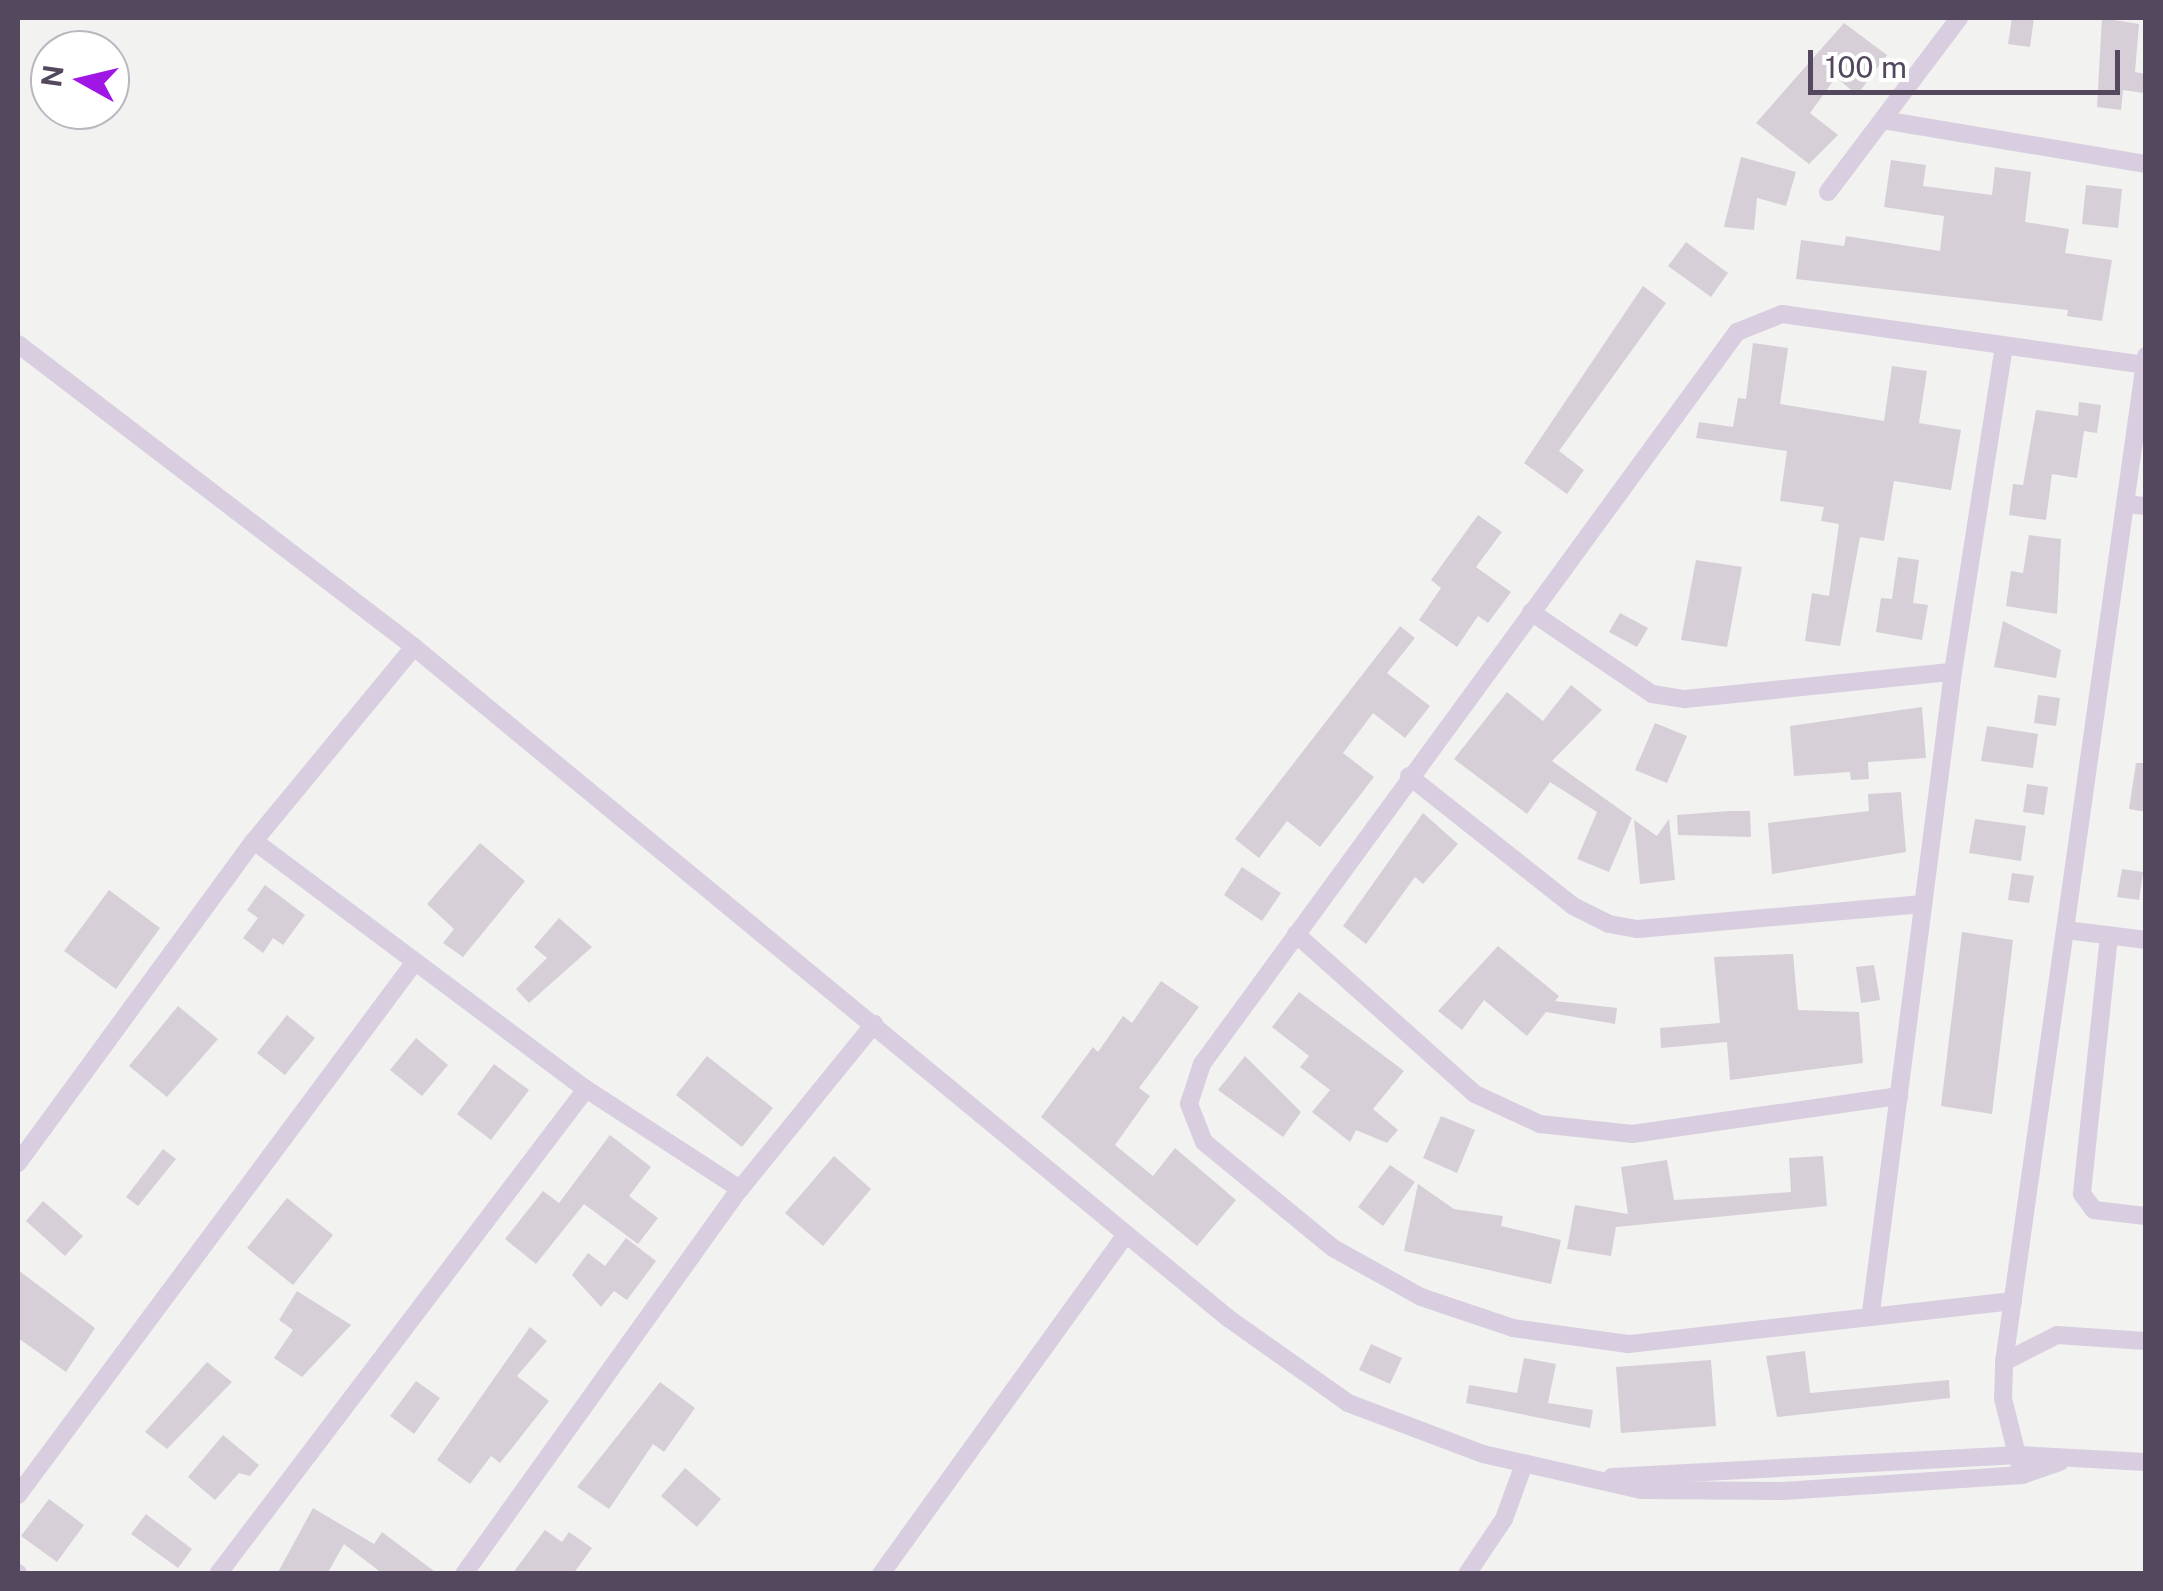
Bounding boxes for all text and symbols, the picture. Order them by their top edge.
north arrow [30,30,130,130]
scale bar [1813,30,2126,92]
text: 100 m [1825,49,1907,85]
text: N [34,63,70,89]

